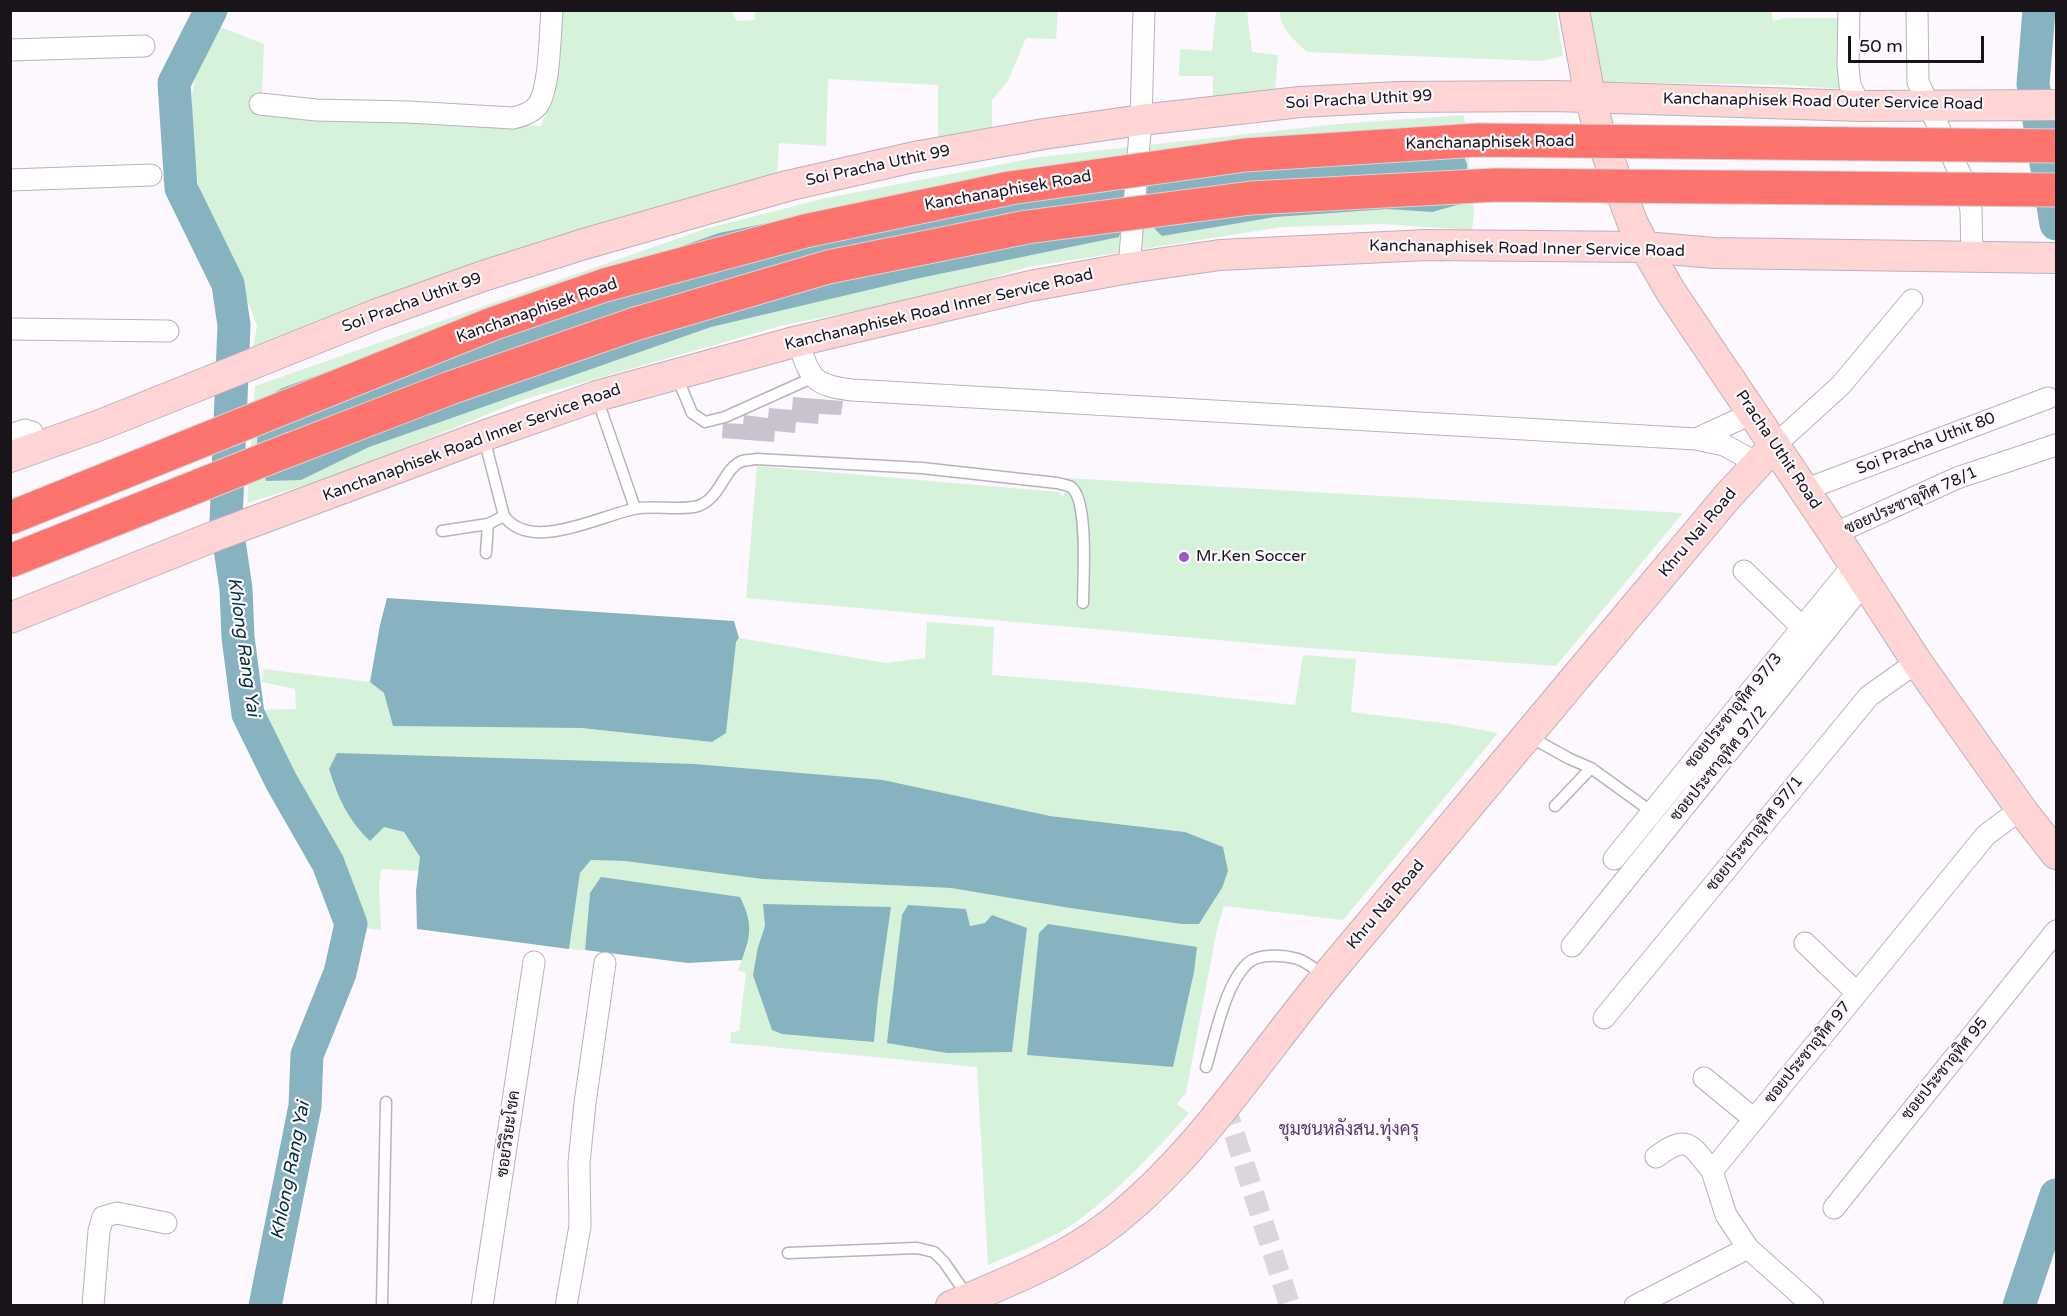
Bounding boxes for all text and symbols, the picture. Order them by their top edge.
scale bar [1851,24,1988,62]
text: 50 m [1859,35,1903,57]
street label: Soi Pracha Uthit 99 [1285,87,1433,113]
street label: Kanchanaphisek Road Outer Service Road [1663,90,1983,114]
street label: Kanchanaphisek Road [1405,132,1575,154]
street label: Soi Pracha Uthit 99 [804,141,952,191]
street label: Kanchanaphisek Road [923,167,1093,215]
street label: Kanchanaphisek Road Inner Service Road [1369,237,1685,261]
street label: Kanchanaphisek Road Inner Service Road [783,265,1095,355]
street label: Soi Pracha Uthit 99 [340,269,484,337]
street label: Kanchanaphisek Road [454,274,620,348]
street label: Kanchanaphisek Road Inner Service Road [320,380,624,506]
street label: Pracha Uthit Road [1731,387,1825,513]
street label: Soi Pracha Uthit 80 [1854,409,1998,479]
street label: ซอยประชาอุทิศ 78/1 [1842,463,1980,539]
street label: Khru Nai Road [1655,484,1741,582]
place label: Mr.Ken Soccer [1196,547,1306,567]
marker: Mr.Ken Soccer [1177,550,1191,564]
water label: Khlong Rang Yai [223,576,263,718]
street label: ซอยประชาอุทิศ 97/3 [1682,649,1786,773]
street label: ซอยประชาอุทิศ 97/2 [1667,702,1771,826]
street label: ซอยประชาอุทิศ 97/1 [1703,772,1807,896]
street label: Khru Nai Road [1343,856,1429,954]
street label: ซอยประชาอุทิศ 97 [1761,998,1855,1108]
street label: ซอยประชาอุทิศ 95 [1898,1014,1992,1124]
street label: ซอยวิริยะโชค [493,1089,525,1179]
water label: Khlong Rang Yai [267,1100,315,1242]
district label: ชุมชนหลังสน.ทุ่งครุ [1279,1119,1419,1141]

